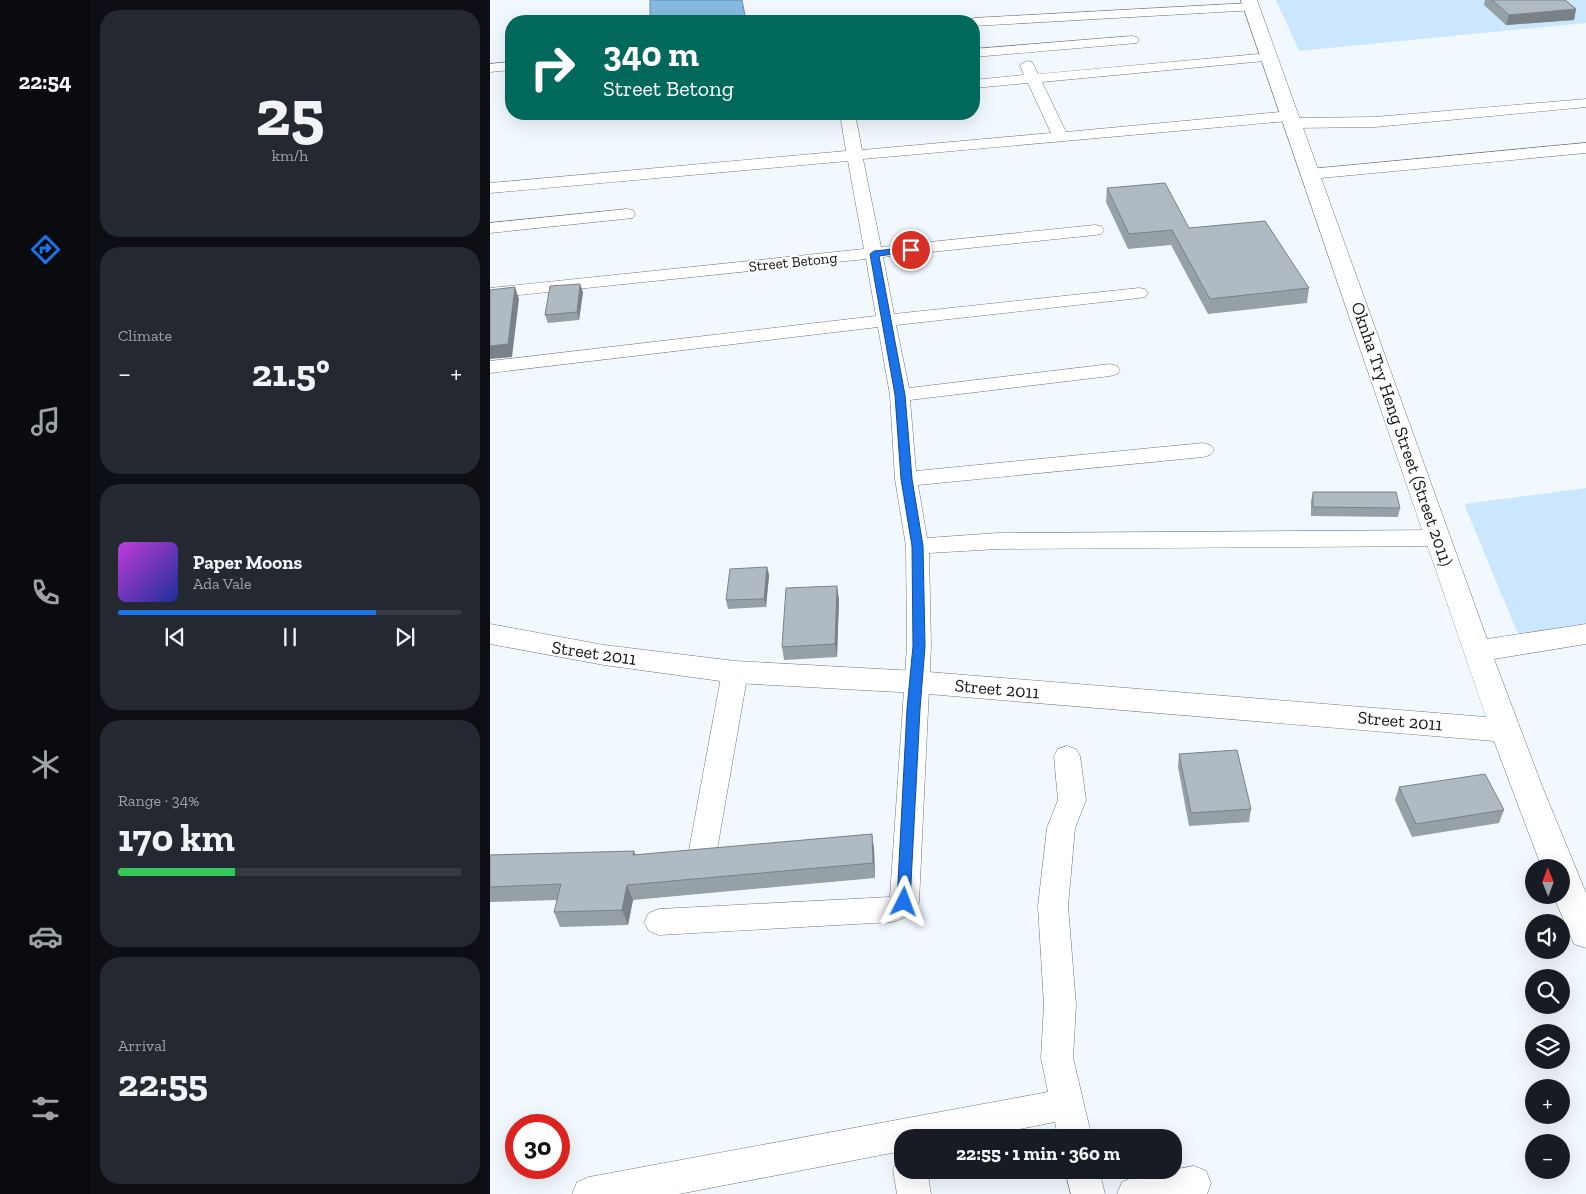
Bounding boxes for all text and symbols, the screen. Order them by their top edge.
text: 340 m [603,33,699,75]
icon: right [520,35,585,100]
text: 22:54 [18,68,72,95]
text: 25 [256,74,324,152]
text: Street Betong [603,75,734,102]
text: km/h [272,146,308,165]
pin [890,229,932,271]
icon: directions [28,232,63,267]
icon: arrive [897,236,925,264]
street label: Street Betong [748,248,838,276]
street label: Oknha Try Heng Street (Street 2011) [1346,299,1458,569]
text: Climate [118,326,172,345]
text: 21.5° [252,350,330,396]
text: − [118,357,131,390]
text: + [450,357,462,390]
icon: music [28,404,63,439]
text: Paper Moons [193,551,302,574]
text: Ada Vale [193,574,252,593]
icon: phone [28,575,63,610]
icon: previous [161,623,189,651]
icon: pause [276,623,304,651]
icon: next [391,623,419,651]
street label: Street 2011 [550,636,638,670]
street label: Street 2011 [954,674,1040,704]
street label: Street 2011 [1357,706,1443,736]
icon: climate [28,747,63,782]
text: Range · 34% [118,791,199,810]
text: 170 km [118,815,235,861]
north arrow [1525,859,1570,904]
map controls [1525,859,1570,1179]
position arrow [877,875,929,927]
button: sound [1525,914,1570,959]
icon: car [28,919,63,954]
button: search [1525,969,1570,1014]
button: layers [1525,1024,1570,1069]
text: Arrival [118,1036,166,1055]
text: 22:55 [118,1060,208,1106]
button: + [1525,1079,1570,1124]
icon: filters [28,1091,63,1126]
speed limit sign: 30 [505,1114,570,1179]
button: − [1525,1134,1570,1179]
text: 22:55 · 1 min · 360 m [956,1142,1120,1165]

